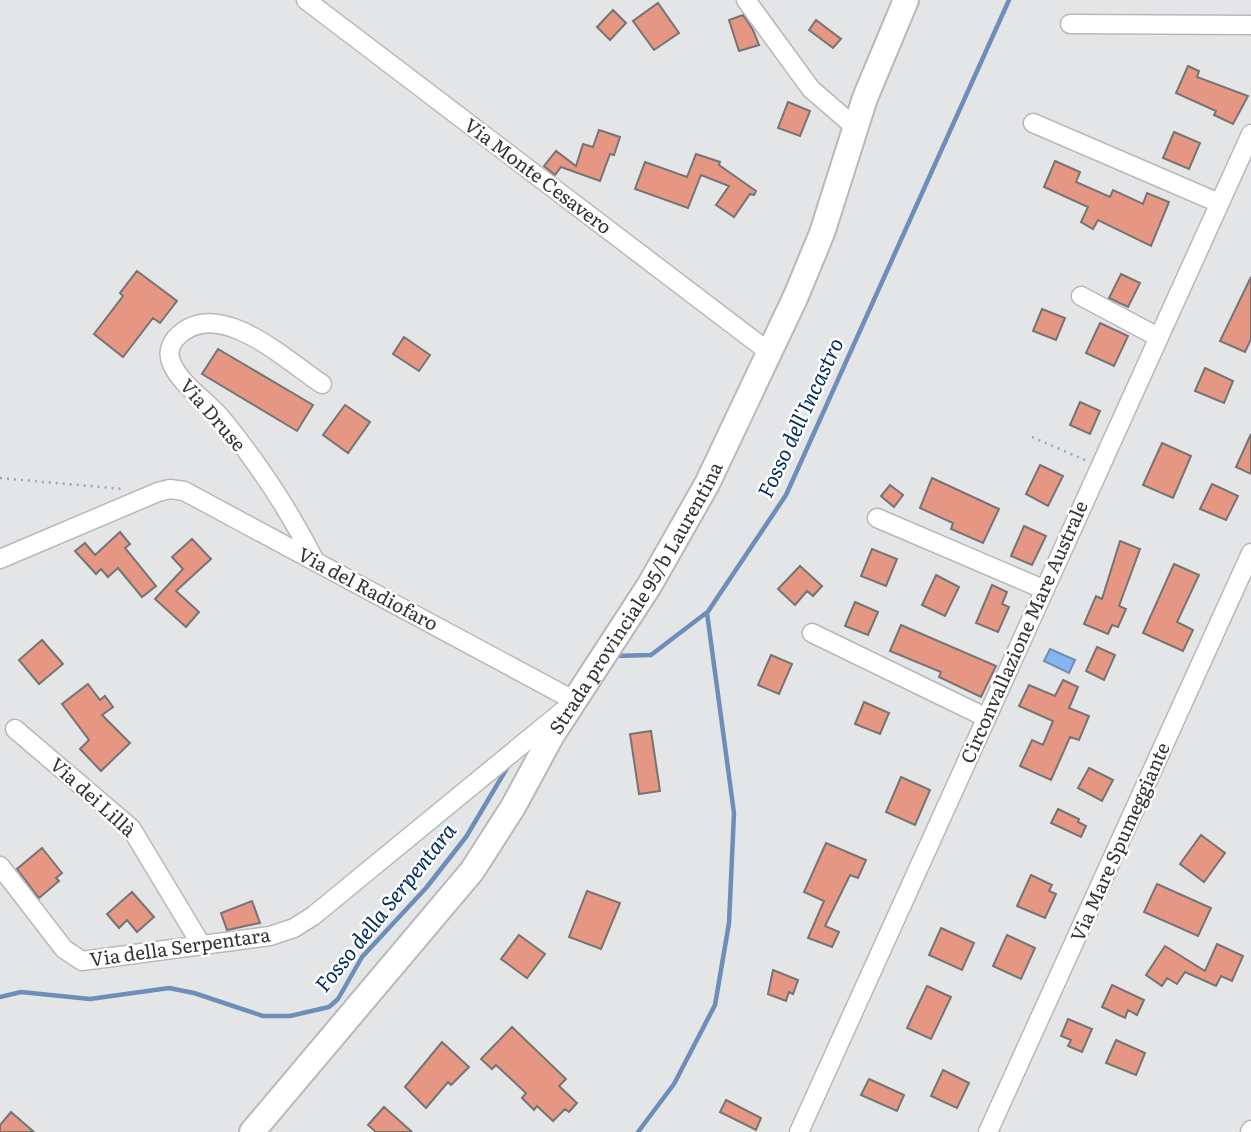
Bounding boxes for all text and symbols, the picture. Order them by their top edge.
street label: Via Monte Cesavero [459,110,618,240]
water label: Fosso dell'Incastro [748,332,849,502]
street label: Via Druse [174,372,253,457]
street label: Strada provinciale 95/b Laurentina [541,456,729,739]
street label: Circonvallazione Mare Australe [952,496,1094,767]
street label: Via del Radiofaro [293,539,444,637]
street label: Via Mare Spumeggiante [1062,737,1176,946]
street label: Via dei Lillà [45,750,143,843]
water label: Fosso della Serpentara [306,815,462,998]
street label: Via della Serpentara [88,919,273,973]

